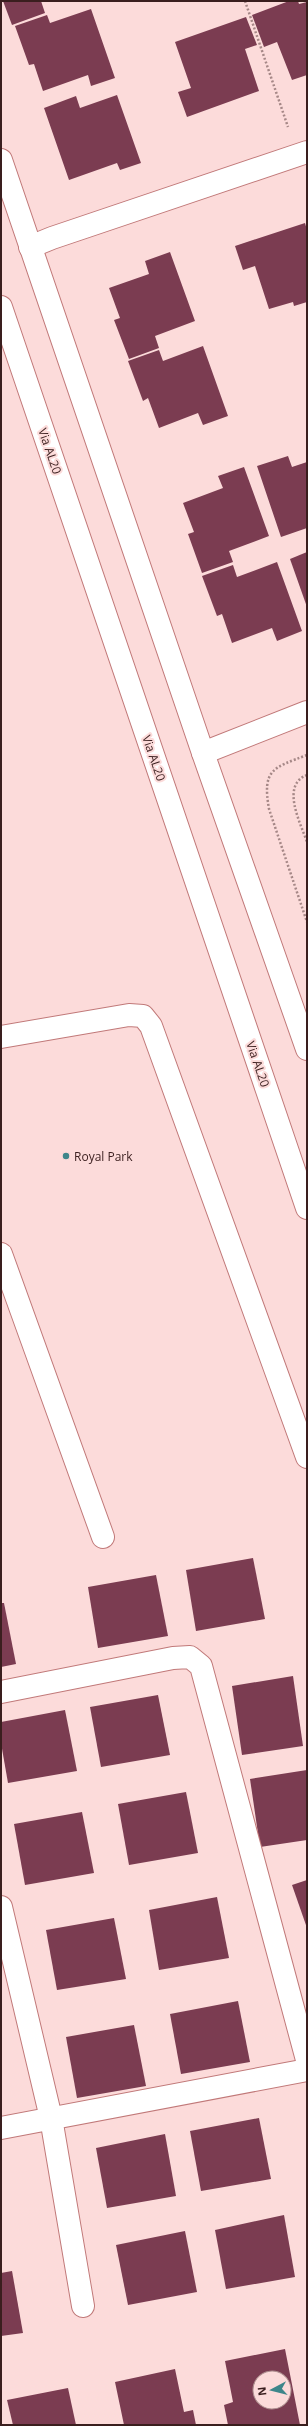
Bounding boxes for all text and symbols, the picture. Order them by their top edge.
street label: Via AL20 [34,426,66,476]
street label: Via AL20 [138,733,170,783]
street label: Via AL20 [242,1039,274,1089]
place label: Royal Park [74,1148,133,1165]
marker: Royal Park [61,1151,71,1161]
north arrow [252,2370,292,2410]
text: N [254,2386,270,2397]

